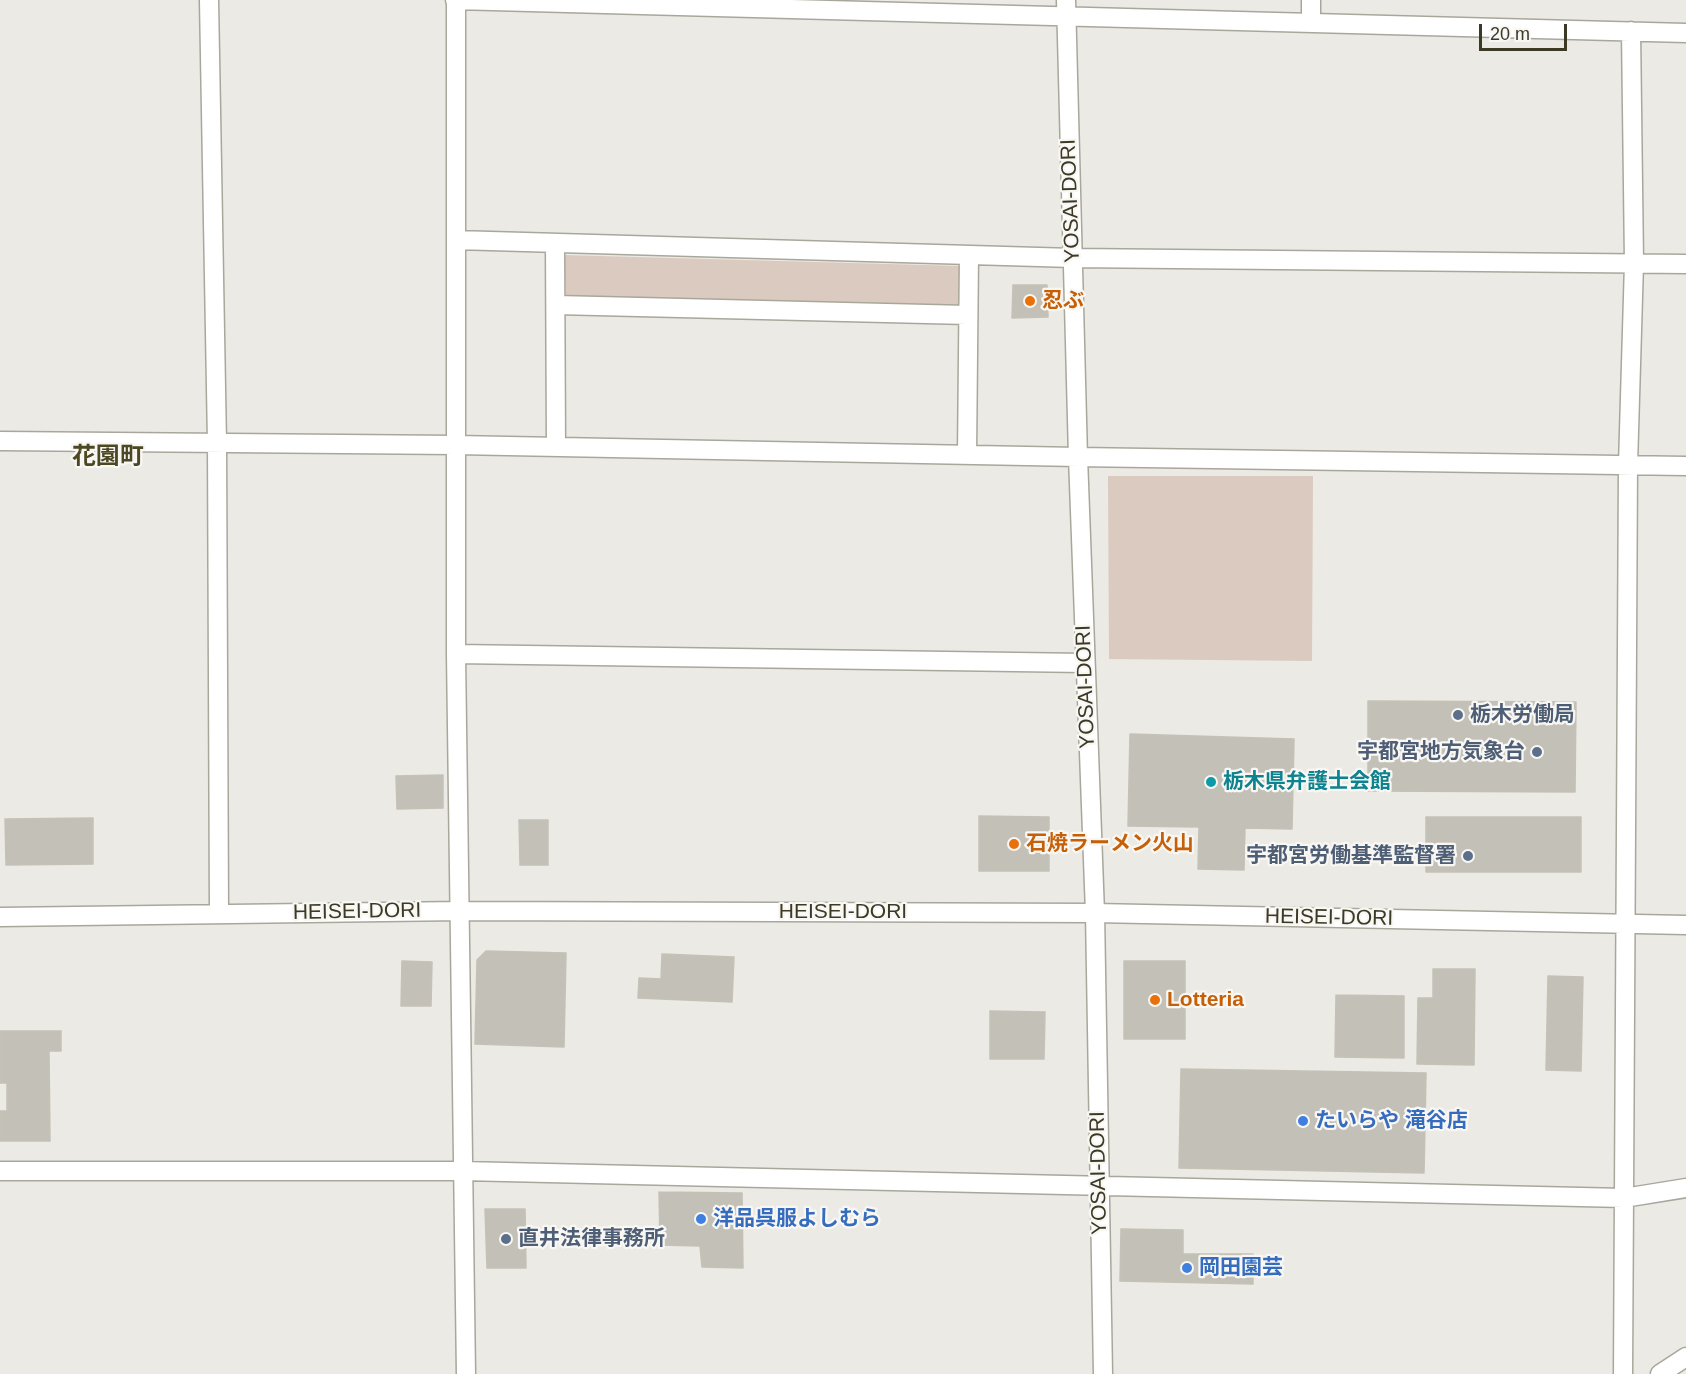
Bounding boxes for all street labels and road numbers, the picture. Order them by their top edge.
street label: YOSAI-DORI [1056,139,1086,263]
street label: YOSAI-DORI [1071,625,1101,749]
street label: HEISEI-DORI [293,898,421,926]
street label: HEISEI-DORI [779,899,907,925]
street label: HEISEI-DORI [1265,904,1393,932]
street label: YOSAI-DORI [1085,1111,1113,1235]

